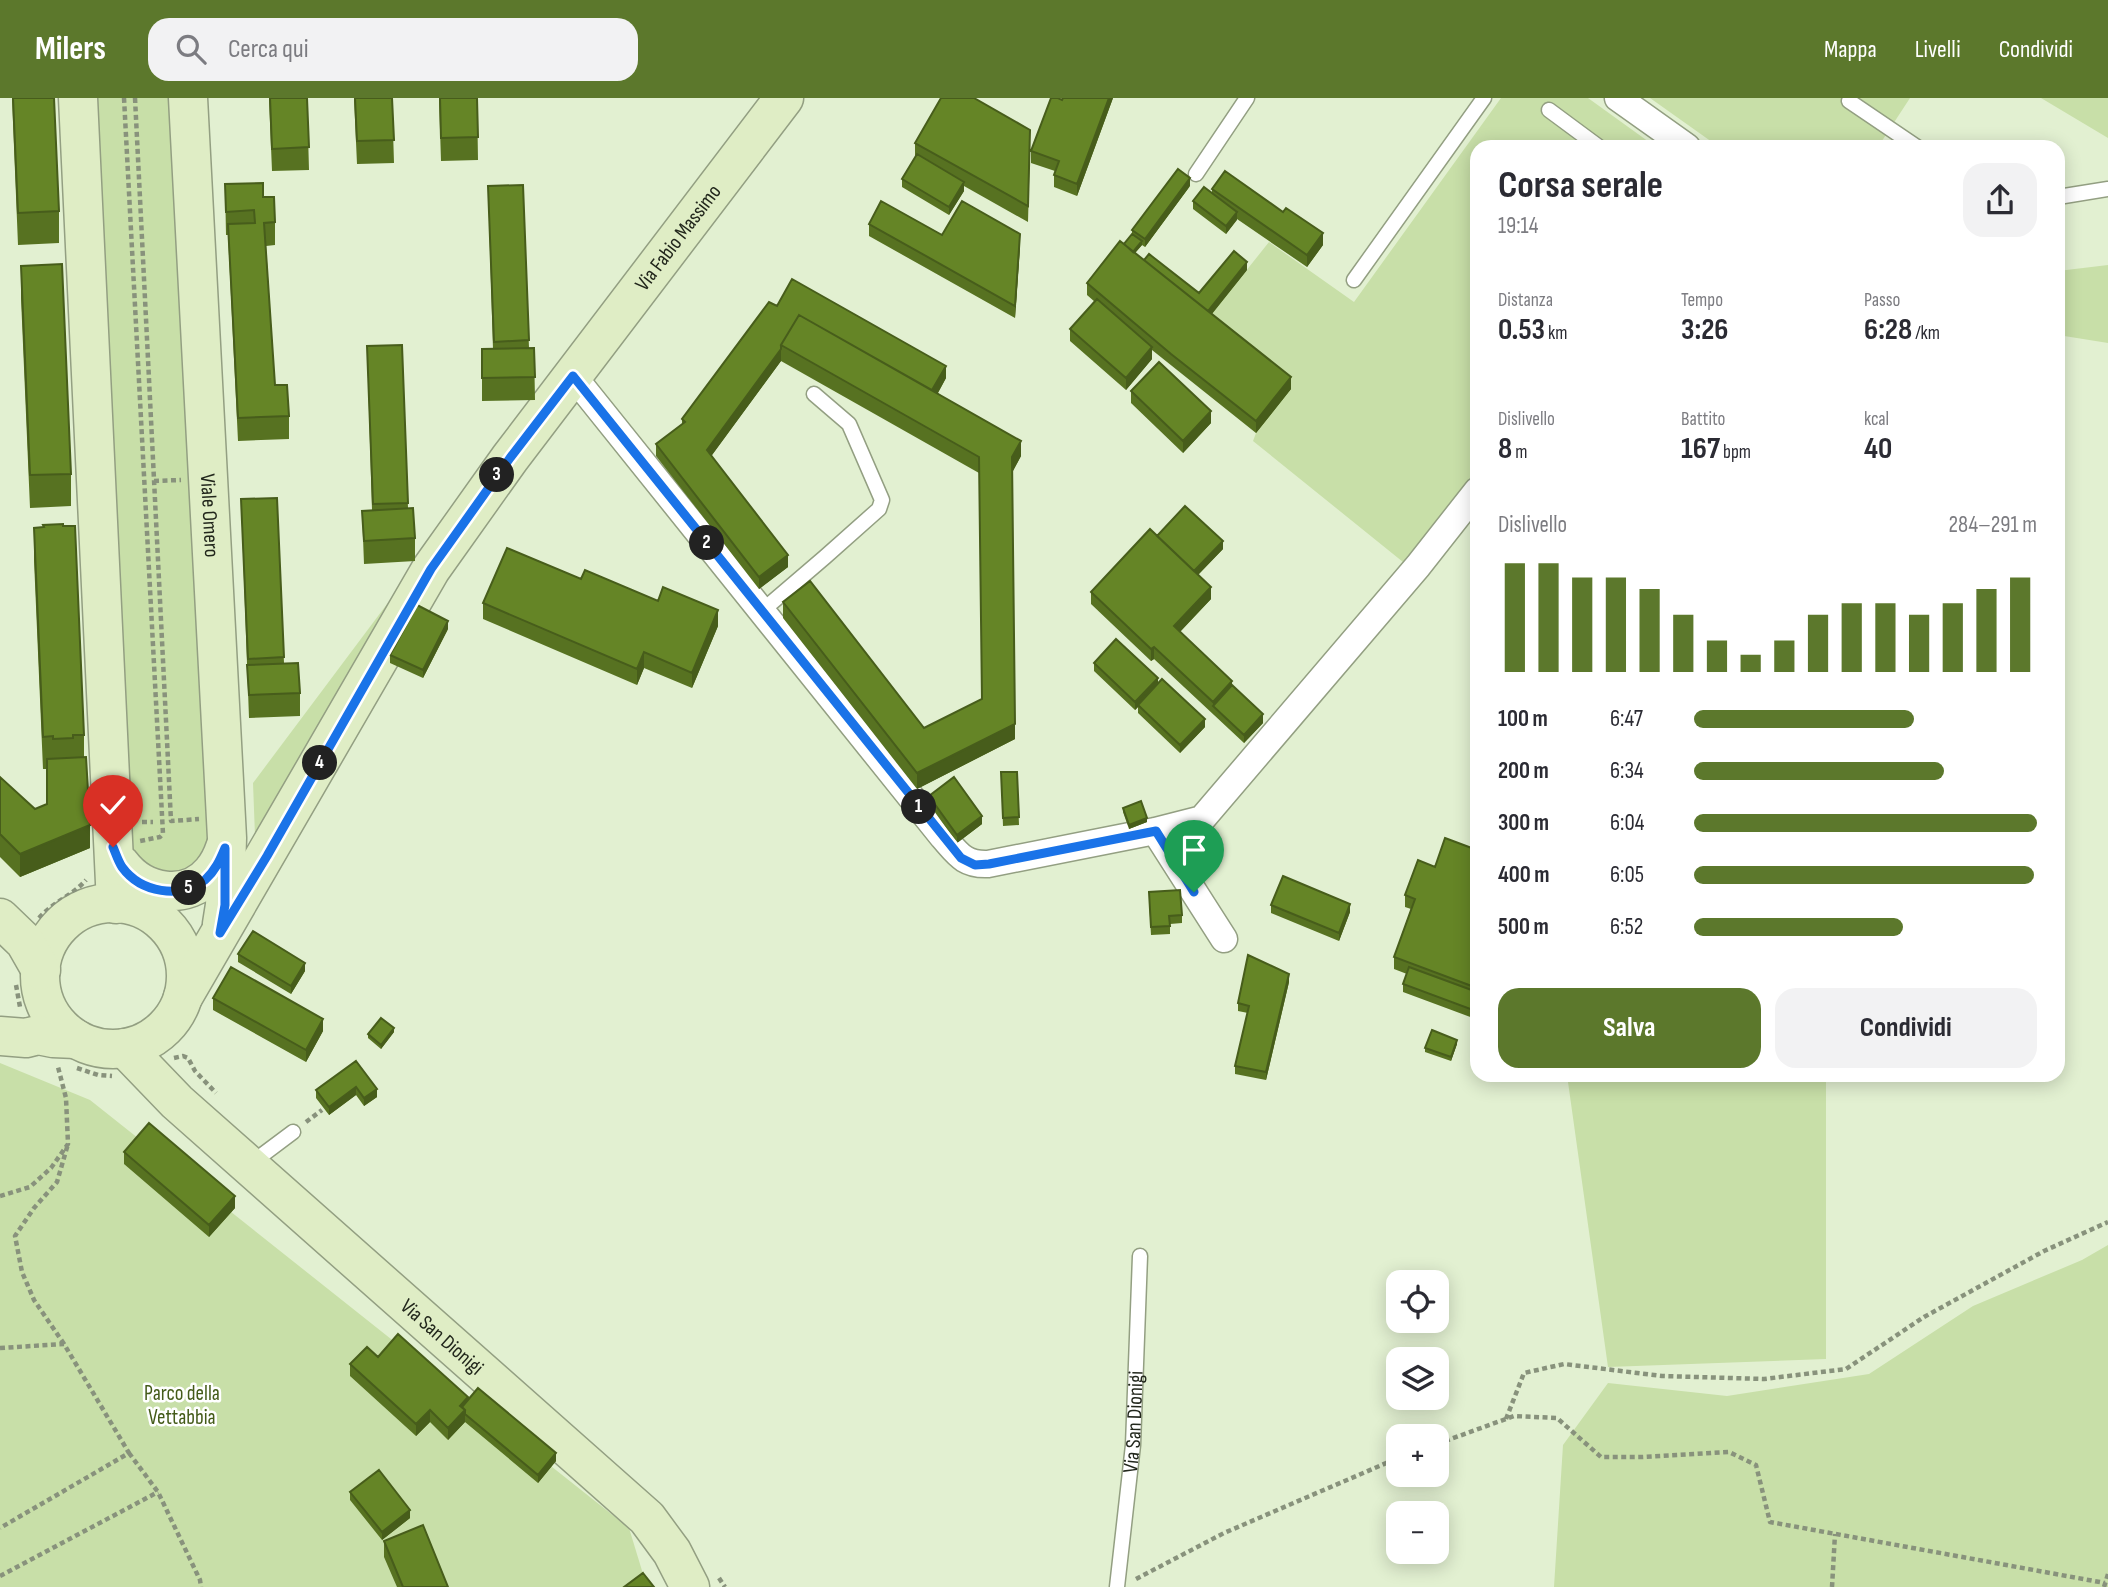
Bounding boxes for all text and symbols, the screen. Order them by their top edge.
search box [148,18,638,81]
text: Milers [35,29,106,69]
icon: search [172,30,210,68]
text: Cerca qui [228,34,309,65]
text: Mappa [1824,35,1877,64]
text: Livelli [1915,35,1961,64]
text: Condividi [1999,35,2073,64]
text: Corsa serale [1498,163,1663,208]
button: share [1963,163,2037,237]
street label: Via Fabio Massimo [630,180,727,296]
text: 19:14 [1498,212,1538,240]
text: Distanza [1498,289,1553,312]
text: Tempo [1681,289,1723,312]
text: Passo [1864,289,1900,312]
text: 0.53 [1498,312,1545,348]
text: 3:26 [1681,312,1728,348]
text: 6:28 [1864,312,1912,348]
text: km [1545,322,1568,345]
text: /km [1912,322,1940,345]
text: Dislivello [1498,408,1555,431]
text: Battito [1681,408,1725,431]
text: kcal [1864,408,1889,431]
text: 8 [1498,431,1512,467]
text: 167 [1681,431,1720,467]
text: 40 [1864,431,1892,467]
text: m [1512,441,1527,464]
text: bpm [1720,441,1751,464]
pin: 3 [480,458,514,492]
text: 3 [492,463,501,486]
street label: Viale Omero [195,473,224,558]
text: Dislivello [1498,511,1567,539]
text: 284–291 m [1948,511,2037,539]
pin: 2 [690,526,724,560]
text: 2 [702,531,711,554]
text: 100 m [1498,705,1548,733]
text: 6:47 [1610,705,1643,733]
pin: 4 [302,746,338,780]
text: 4 [315,751,324,774]
text: 200 m [1498,757,1549,785]
text: 6:34 [1610,757,1644,785]
pin [83,775,143,847]
icon: check [94,786,132,824]
pin: 1 [902,790,936,824]
text: 1 [915,795,922,818]
text: 300 m [1498,809,1549,837]
text: 6:04 [1610,809,1644,837]
pin [1164,820,1224,892]
icon: arrive [1175,831,1213,869]
text: 400 m [1498,861,1549,889]
text: 6:05 [1610,861,1644,889]
pin: 5 [172,870,206,906]
text: 5 [184,876,193,899]
text: 500 m [1498,913,1549,941]
text: 6:52 [1610,913,1643,941]
button: Salva [1498,988,1761,1068]
button: Condividi [1775,988,2037,1068]
map controls [1386,1270,1449,1564]
button: locate [1386,1270,1449,1333]
street label: Via San Dionigi [395,1294,488,1380]
button: layers [1386,1347,1449,1410]
street label: Via San Dionigi [1118,1370,1149,1474]
park label: Parco della Vettabbia [144,1381,220,1430]
button: + [1386,1424,1449,1487]
button: − [1386,1501,1449,1564]

